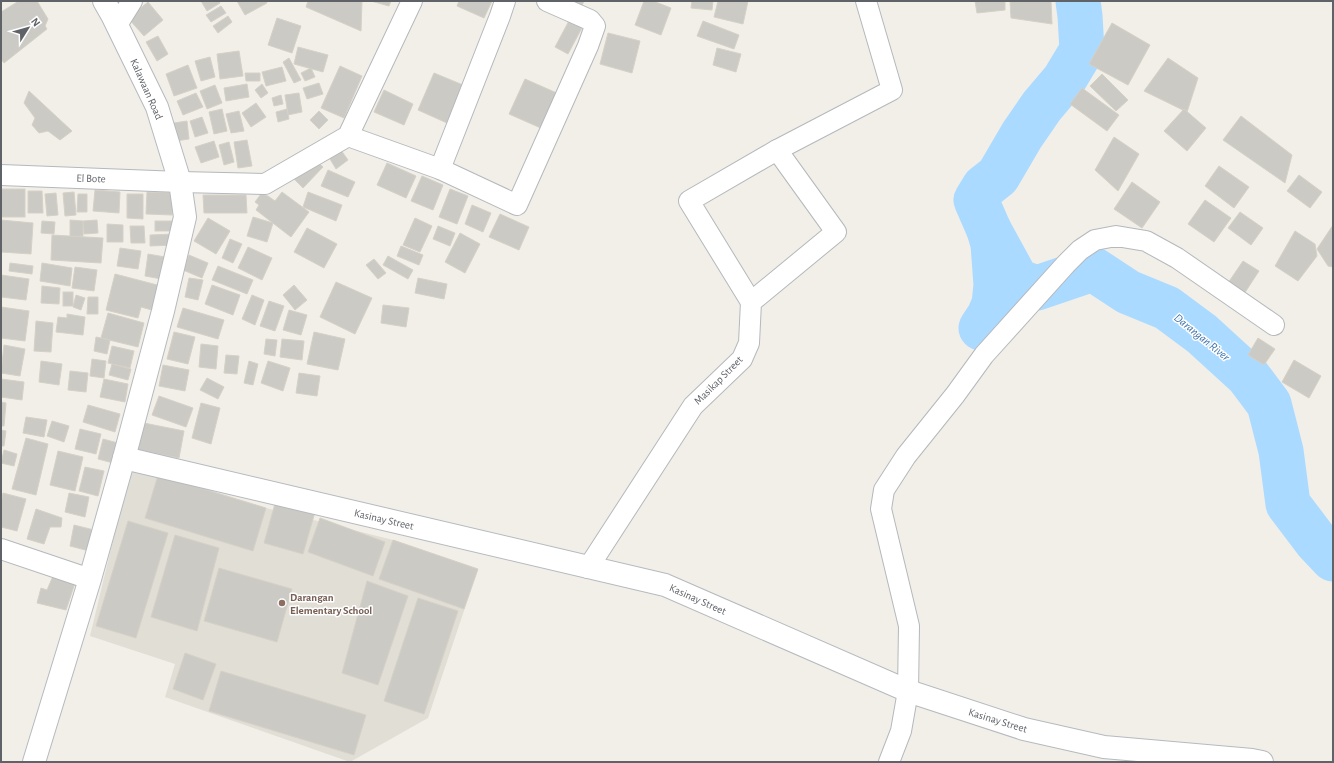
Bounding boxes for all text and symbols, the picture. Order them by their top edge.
north arrow [8,8,48,48]
text: N [29,16,42,29]
street label: Kalawaan Road [128,57,165,122]
street label: El Bote [76,172,106,185]
water label: Darangan River [1172,311,1233,364]
street label: Masikap Street [692,354,745,407]
street label: Kasinay Street [353,507,415,532]
street label: Kasinay Street [668,582,728,617]
place label: Darangan Elementary School [290,592,372,616]
marker: Darangan Elementary School [277,598,287,608]
street label: Kasinay Street [967,706,1029,735]

